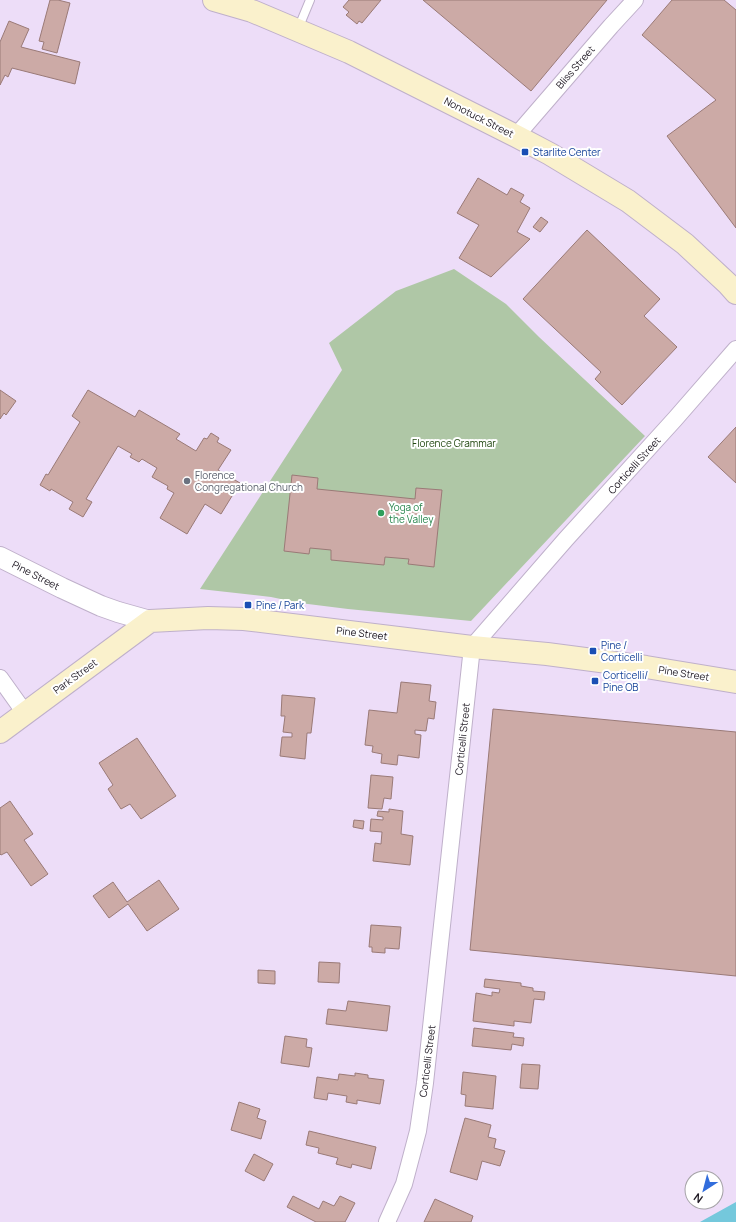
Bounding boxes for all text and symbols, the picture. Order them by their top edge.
street label: Bliss Street [552,43,598,91]
street label: Nonotuck Street [442,93,516,141]
place label: Starlite Center [533,145,601,159]
marker: Starlite Center [520,147,530,157]
street label: Corticelli Street [605,433,663,497]
park label: Florence Grammar [412,436,496,450]
place label: Florence Congregational Church [195,468,303,494]
marker: Florence Congregational Church [182,476,192,486]
place label: Yoga of the Valley [389,500,434,526]
marker: Yoga of the Valley [376,508,386,518]
street label: Pine Street [10,557,62,593]
place label: Pine / Park [256,598,305,612]
marker: Pine / Park [243,600,253,610]
street label: Pine Street [336,623,388,643]
place label: Pine / Corticelli [601,638,642,664]
marker: Pine / Corticelli [588,646,598,656]
street label: Park Street [50,655,100,697]
street label: Pine Street [657,662,711,684]
place label: Corticelli/ Pine OB [603,668,648,694]
marker: Corticelli/ Pine OB [590,676,600,686]
street label: Corticelli Street [451,702,473,776]
street label: Corticelli Street [416,1024,438,1098]
north arrow [684,1170,724,1210]
text: N [690,1190,705,1207]

